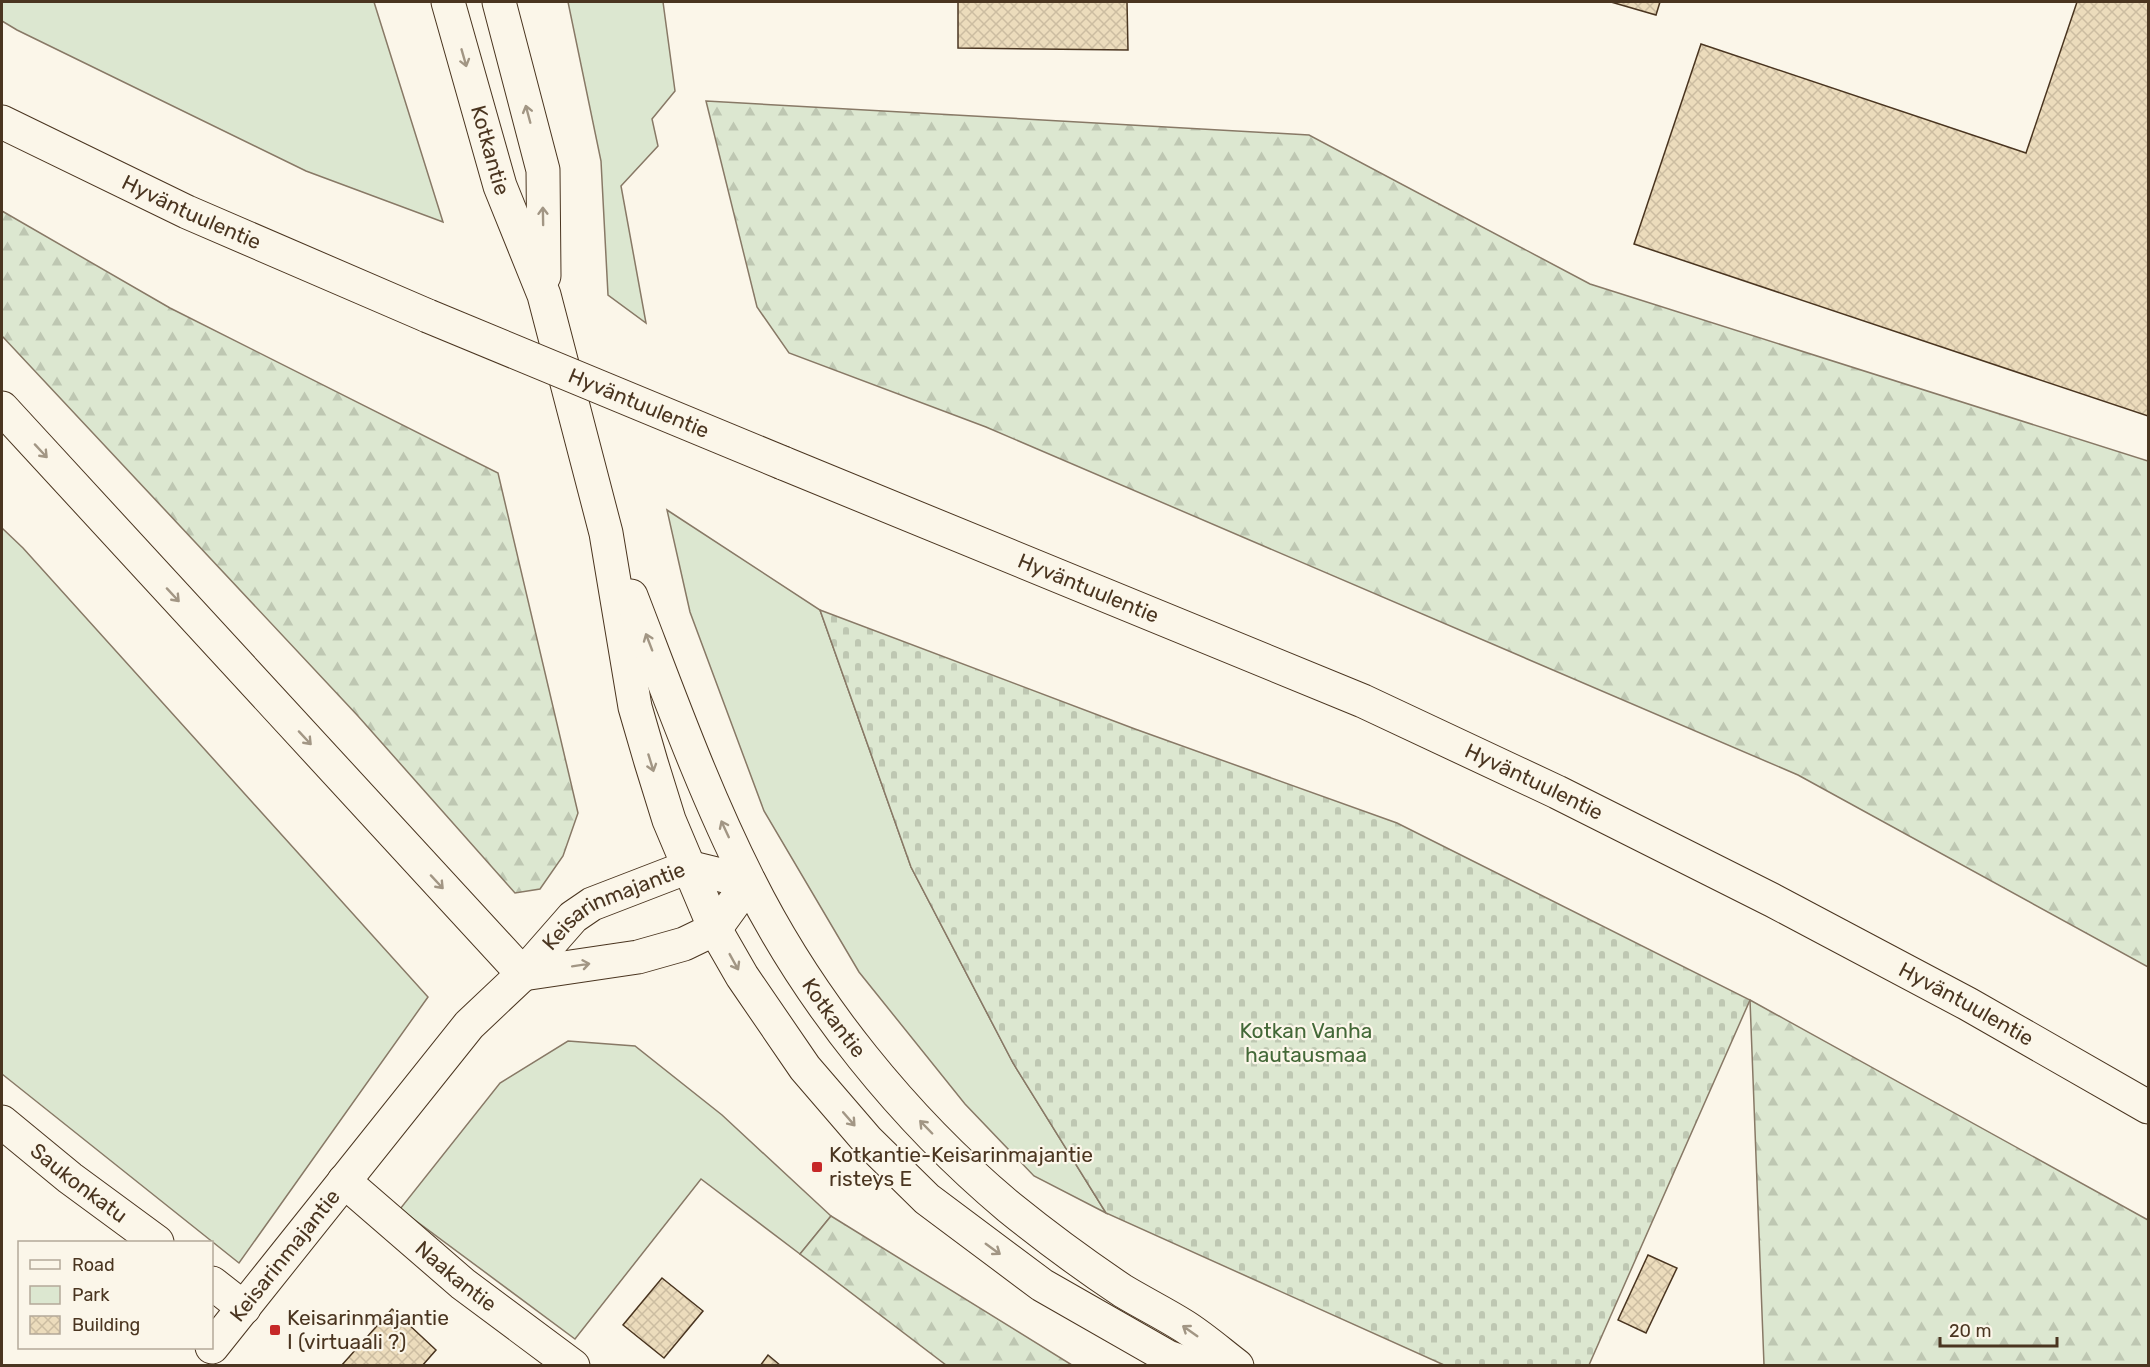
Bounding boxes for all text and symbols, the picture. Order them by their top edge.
one-way arrow [459,48,470,67]
street label: Kotkantie [466,102,515,199]
one-way arrow [522,105,533,124]
street label: Hyväntuulentie [118,169,265,254]
one-way arrow [538,206,549,226]
street label: Hyväntuulentie [565,363,713,443]
one-way arrow [34,444,48,459]
street label: Hyväntuulentie [1014,548,1163,628]
one-way arrow [166,587,180,602]
one-way arrow [643,634,654,652]
one-way arrow [298,731,312,746]
street label: Hyväntuulentie [1461,738,1607,825]
one-way arrow [646,753,657,772]
one-way arrow [718,821,730,839]
street label: Keisarinmajantie [537,856,689,955]
one-way arrow [430,874,444,889]
one-way arrow [728,953,740,970]
street label: Hyväntuulentie [1895,957,2038,1051]
one-way arrow [571,959,591,970]
street label: Kotkantie [797,973,871,1062]
park label: Kotkan Vanha hautausmaa [1240,1018,1372,1067]
one-way arrow [842,1111,856,1126]
one-way arrow [919,1120,934,1135]
street label: Saukonkatu [25,1138,132,1228]
place label: Kotkantie-Keisarinmajantie risteys E [829,1142,1093,1191]
marker: Kotkantie-Keisarinmajantie risteys E [810,1160,824,1174]
street label: Keisarinmajantie [224,1184,345,1326]
street label: Naakantie [410,1235,502,1317]
legend [18,1241,213,1349]
one-way arrow [985,1243,1001,1255]
text: Road [72,1254,115,1276]
text: Park [72,1284,110,1306]
place label: Keisarinmajantie I (virtuaali ?) [287,1305,449,1354]
scale bar [1940,1310,2057,1348]
text: Building [72,1314,140,1336]
text: 20 m [1949,1320,1991,1342]
marker: Keisarinmajantie I (virtuaali ?) [268,1323,282,1337]
one-way arrow [1183,1325,1199,1337]

